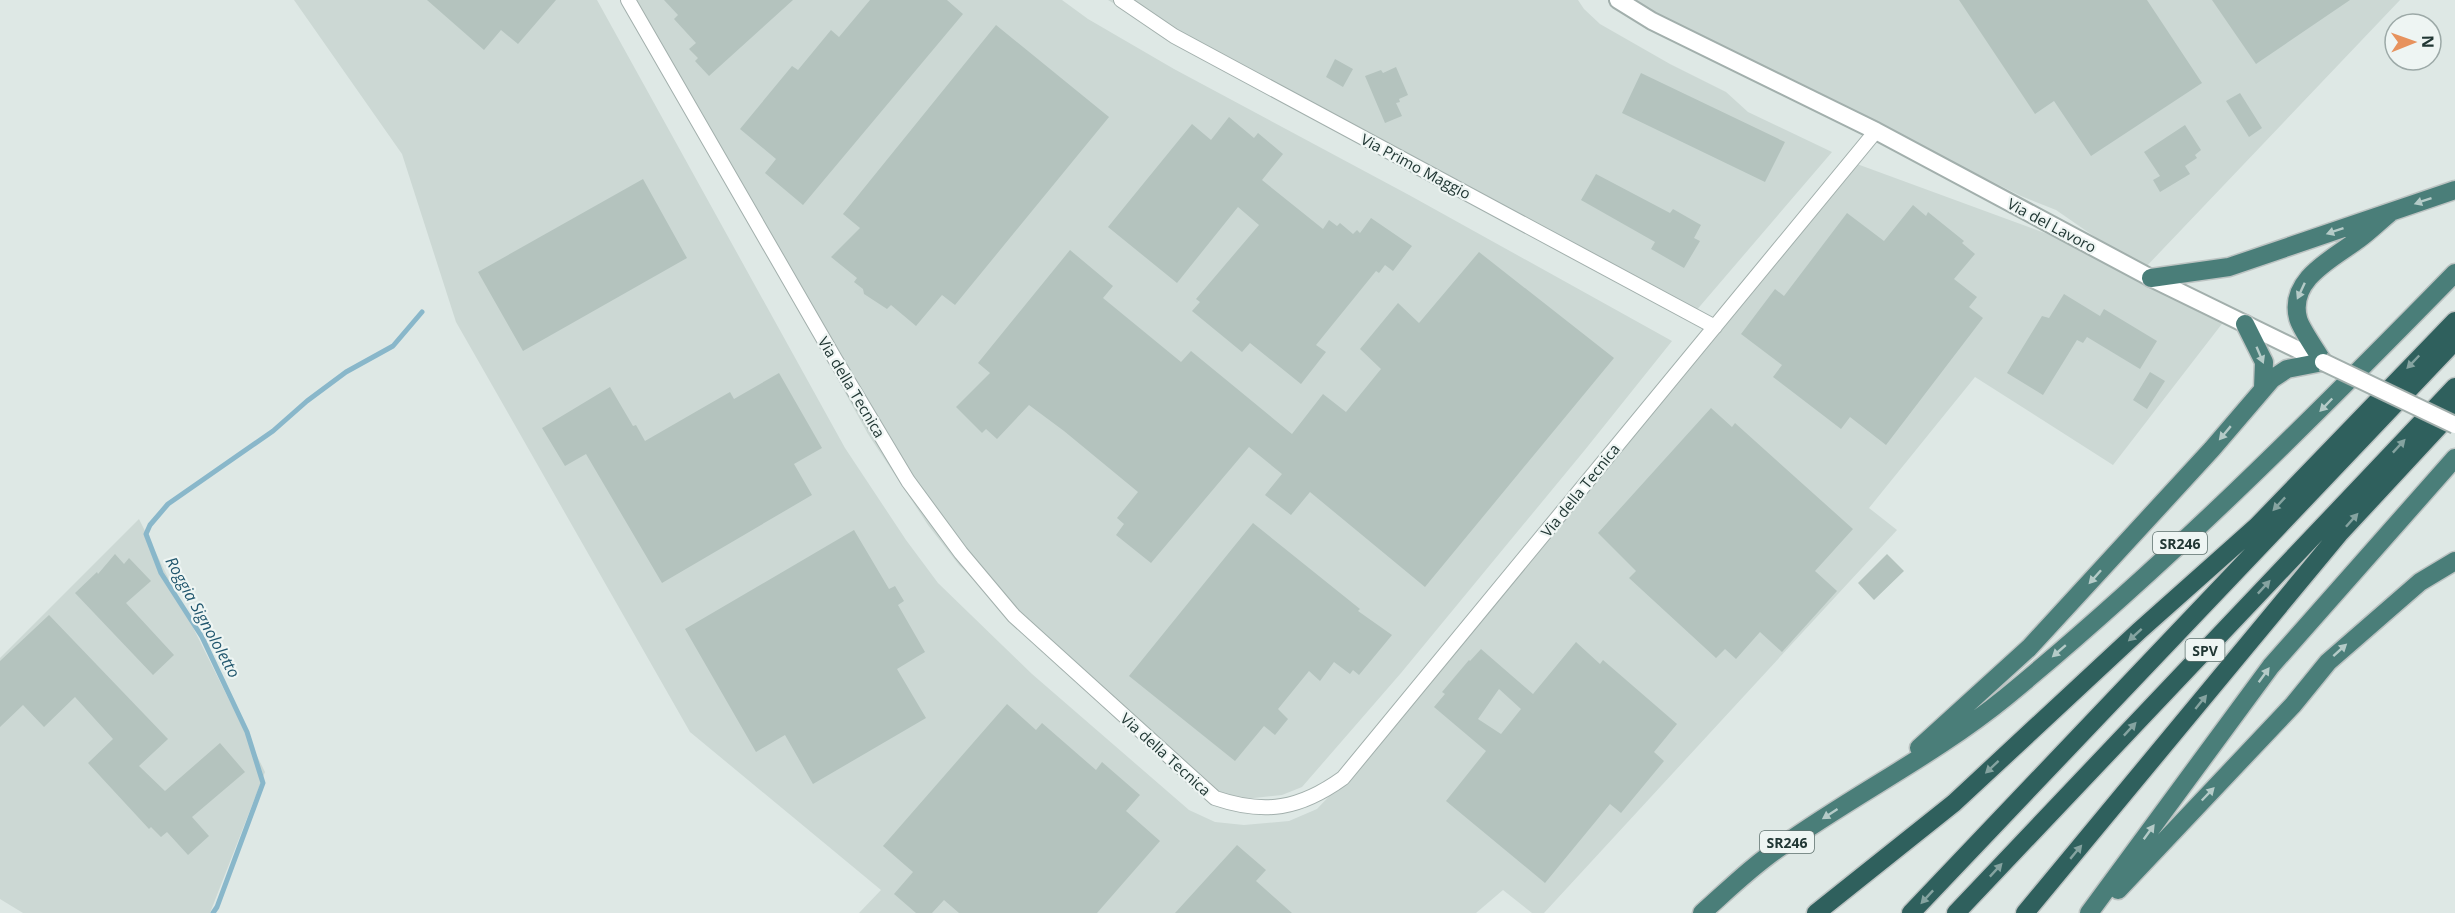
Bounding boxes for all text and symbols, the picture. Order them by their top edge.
north arrow [2383,12,2443,72]
text: N [2417,35,2439,48]
street label: Via Primo Maggio [1358,129,1474,203]
street label: Via del Lavoro [2004,193,2100,257]
one-way arrow [2414,196,2432,206]
one-way arrow [2326,226,2344,236]
one-way arrow [2296,283,2306,301]
street label: Via della Tecnica [814,333,890,441]
one-way arrow [2255,346,2265,364]
one-way arrow [2407,355,2421,369]
one-way arrow [2319,398,2333,412]
one-way arrow [2219,425,2232,441]
street label: Via della Tecnica [1536,439,1624,541]
one-way arrow [2391,439,2405,453]
one-way arrow [2272,496,2286,511]
one-way arrow [2345,513,2358,528]
road number: SR246 [2153,532,2207,554]
water label: Roggia Signololetto [161,553,245,681]
one-way arrow [2088,570,2102,585]
one-way arrow [2257,580,2271,595]
one-way arrow [2128,628,2143,641]
road number: SPV [2186,639,2224,661]
one-way arrow [2052,644,2067,657]
one-way arrow [2332,644,2347,657]
one-way arrow [2258,667,2270,683]
one-way arrow [2194,694,2207,710]
street label: Via della Tecnica [1117,708,1215,800]
one-way arrow [2123,721,2137,736]
one-way arrow [1985,760,2000,773]
one-way arrow [2201,787,2215,801]
one-way arrow [1822,808,1838,819]
one-way arrow [2142,824,2155,840]
road number: SR246 [1760,831,1814,853]
one-way arrow [2069,845,2082,860]
one-way arrow [1989,863,2003,878]
one-way arrow [1920,889,1934,904]

